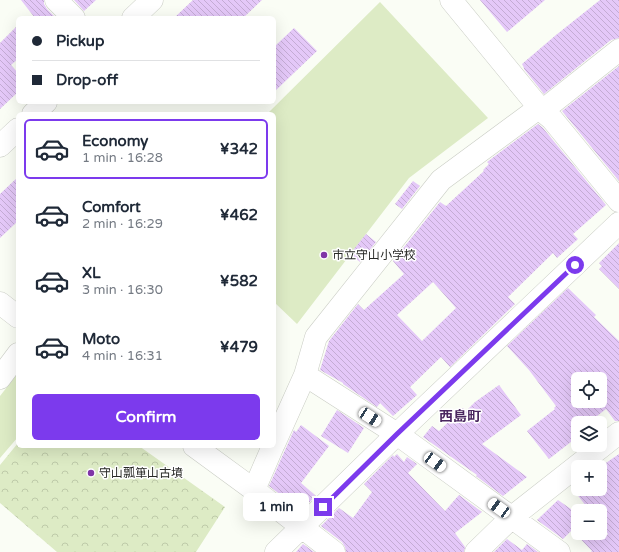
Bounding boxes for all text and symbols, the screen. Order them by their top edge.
text: Pickup [56,32,104,50]
text: Drop-off [56,71,118,89]
icon: car [34,131,70,167]
text: Economy [82,132,148,150]
text: ¥342 [220,140,258,158]
text: 1 min · 16:28 [82,150,163,166]
icon: car [34,197,70,233]
text: Comfort [82,198,141,216]
text: ¥462 [220,206,258,224]
text: 2 min · 16:29 [82,216,163,232]
place label: 市立守山小学校 [332,248,416,262]
marker: 市立守山小学校 [319,250,329,260]
route start [566,256,584,274]
icon: car [34,263,70,299]
text: XL [82,264,101,282]
text: ¥582 [220,272,258,290]
text: 3 min · 16:30 [82,282,163,298]
icon: car [34,329,70,365]
text: Moto [82,330,120,348]
text: ¥479 [220,338,258,356]
text: 4 min · 16:31 [82,348,163,364]
map controls [571,372,607,540]
button: locate [571,372,607,408]
button: Confirm [32,394,260,440]
car [357,405,383,429]
district label: 西島町 [439,408,481,425]
button: layers [571,416,607,452]
car [422,450,448,474]
button: + [571,460,607,496]
place label: 守山瓢箪山古墳 [99,466,183,480]
marker: 守山瓢箪山古墳 [86,468,96,478]
callout: 1 min [243,493,309,521]
car [486,496,512,520]
route end [314,498,332,516]
text: 1 min [259,499,293,515]
button: − [571,504,607,540]

